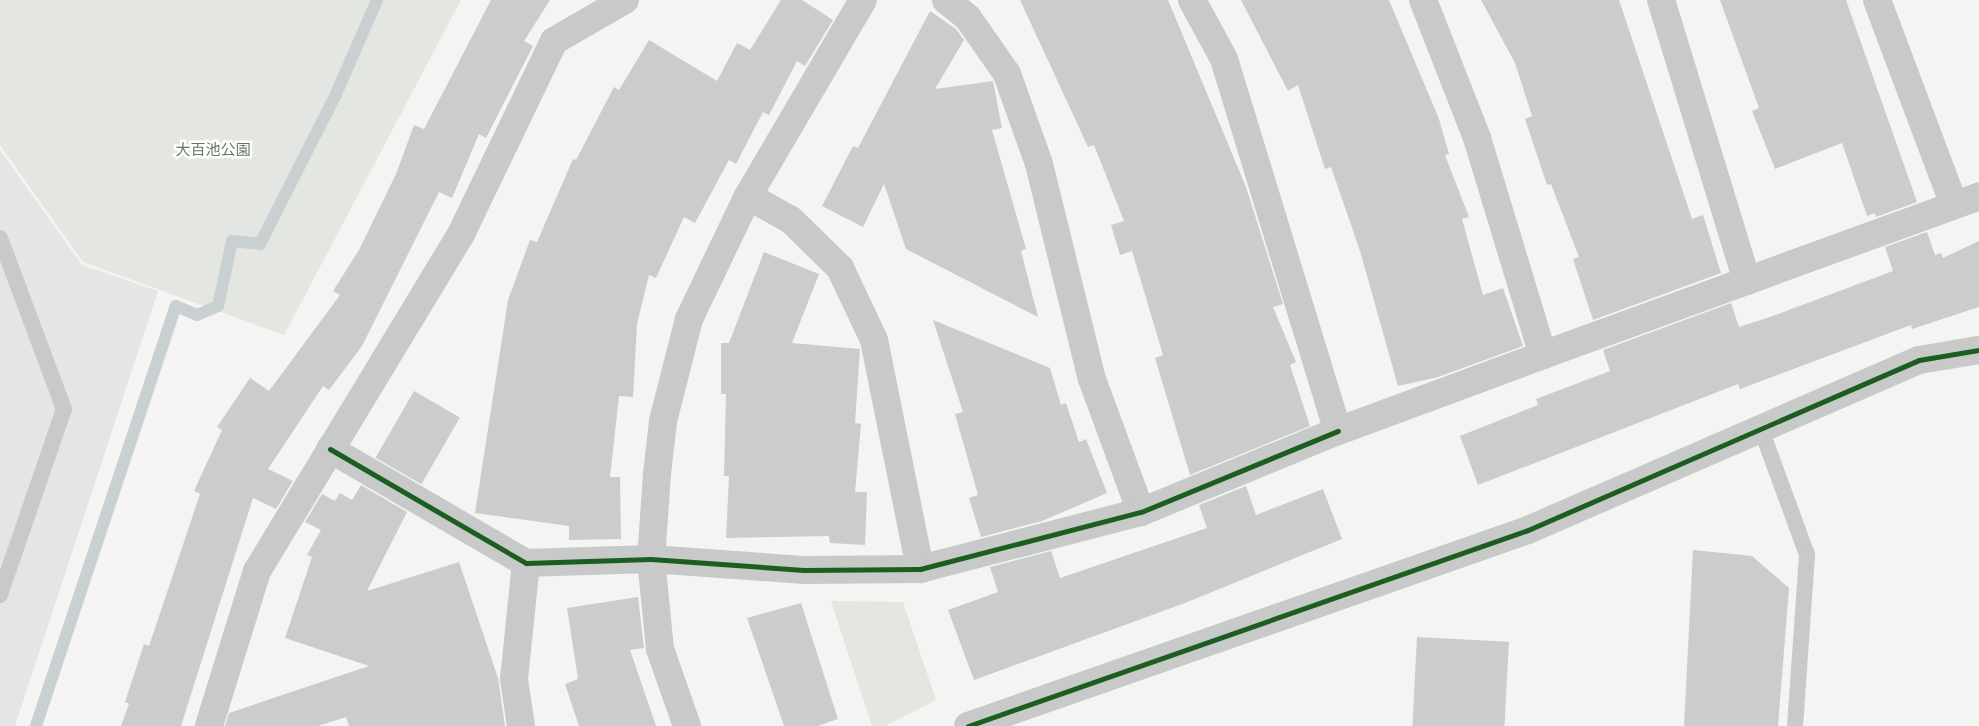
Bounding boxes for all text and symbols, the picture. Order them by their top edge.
park label: 大百池公園 [176,141,250,159]

